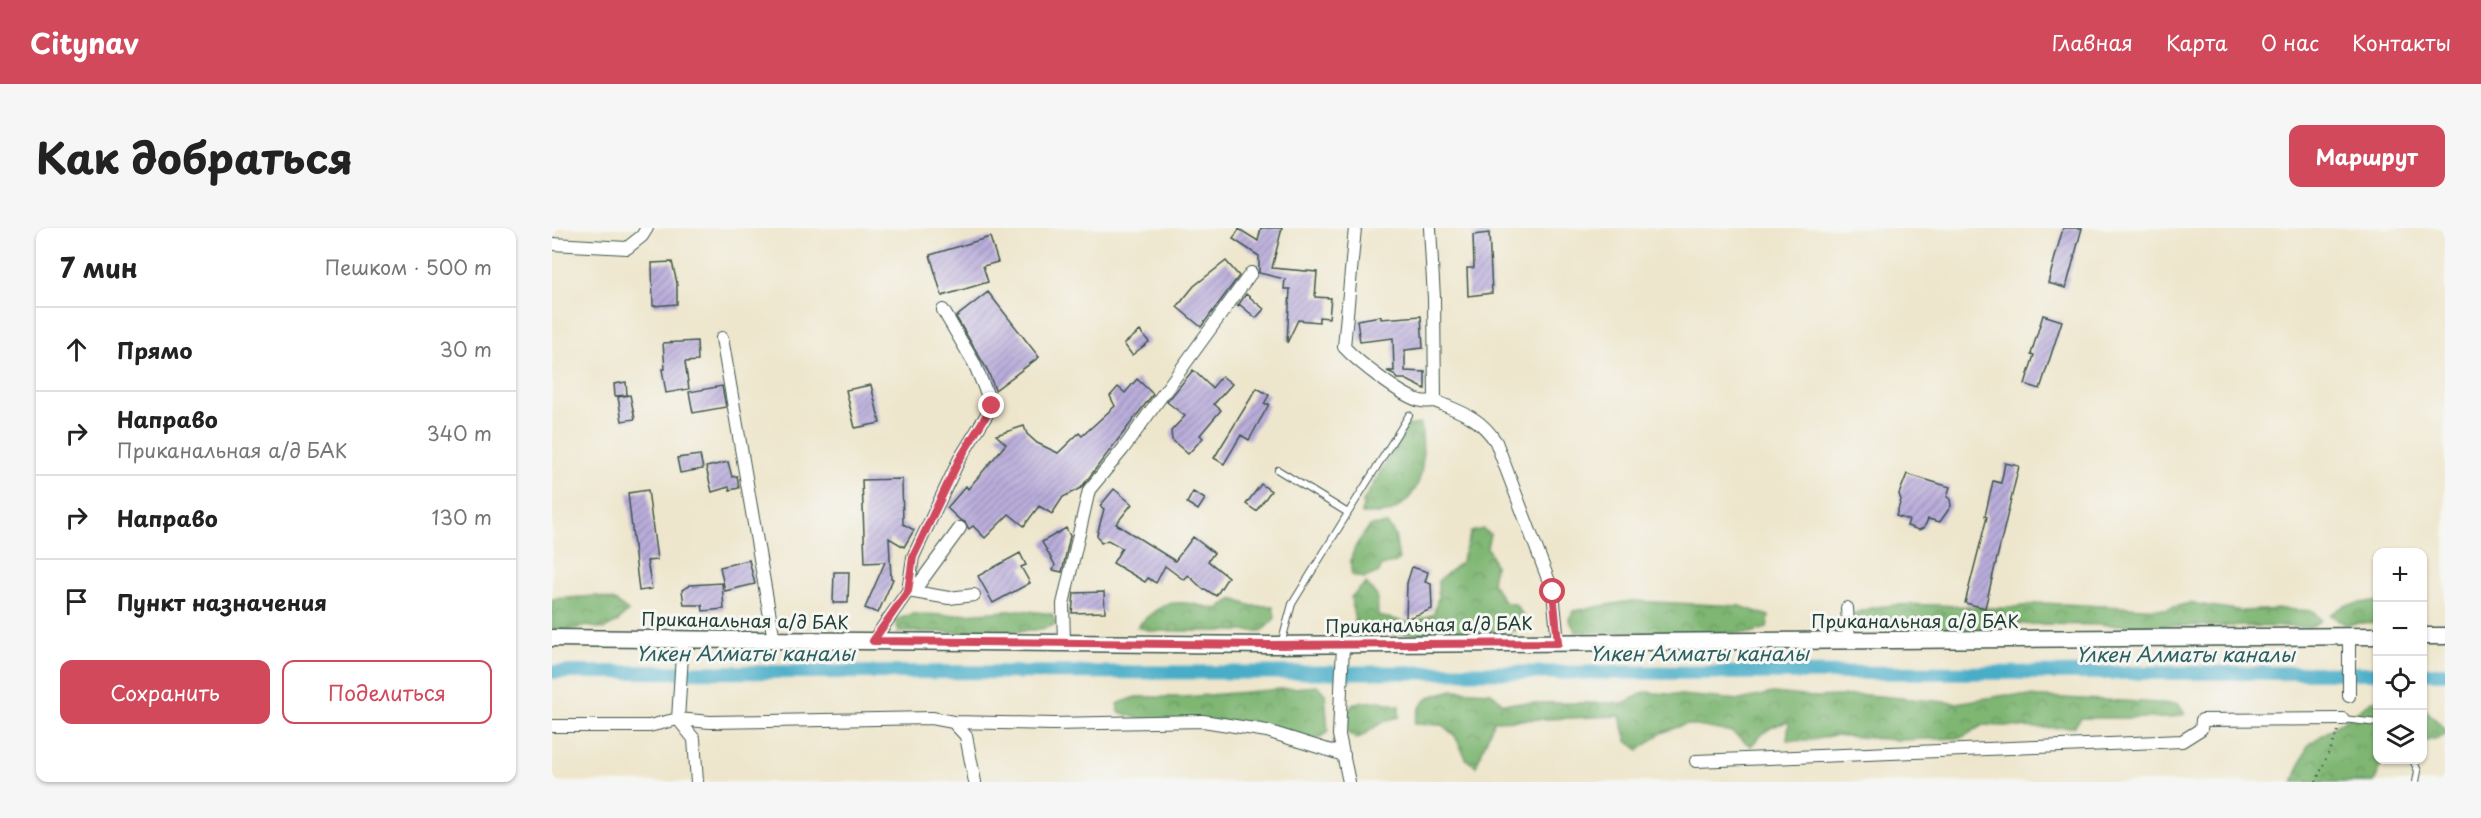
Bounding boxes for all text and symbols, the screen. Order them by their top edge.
text: Citynav [30,21,139,64]
text: Главная [2052,26,2133,58]
text: Карта [2166,26,2228,58]
text: О нас [2261,26,2319,58]
text: Контакты [2352,26,2451,58]
text: Как добраться [36,125,353,188]
button: Маршрут [2289,125,2445,187]
text: 7 мин [60,248,138,287]
text: Пешком · 500 m [325,252,492,282]
icon: ahead [60,333,93,366]
text: Прямо [117,333,192,366]
text: 30 m [439,334,492,364]
route end [978,392,1004,418]
text: Направо [117,402,218,435]
icon: right [60,417,93,450]
text: 340 m [427,418,492,448]
text: Приканальная а/д БАК [117,435,347,465]
icon: right [60,501,93,534]
text: Направо [117,501,218,534]
text: 130 m [432,502,492,532]
map controls [2373,548,2427,764]
button: + [2373,548,2427,602]
route start [1539,578,1565,604]
icon: arrive [60,585,93,618]
text: Пункт назначения [117,585,327,618]
button: − [2373,602,2427,656]
street label: Приканальная а/д БАК [641,605,849,635]
street label: Приканальная а/д БАК [1811,607,2019,634]
street label: Приканальная а/д БАК [1325,609,1533,639]
water label: Үлкен Алматы каналы [635,638,856,668]
water label: Үлкен Алматы каналы [1589,638,1810,668]
water label: Үлкен Алматы каналы [2075,639,2296,669]
button: locate [2373,656,2427,710]
button: Сохранить [60,660,270,724]
button: Поделиться [282,660,492,724]
button: layers [2373,710,2427,764]

